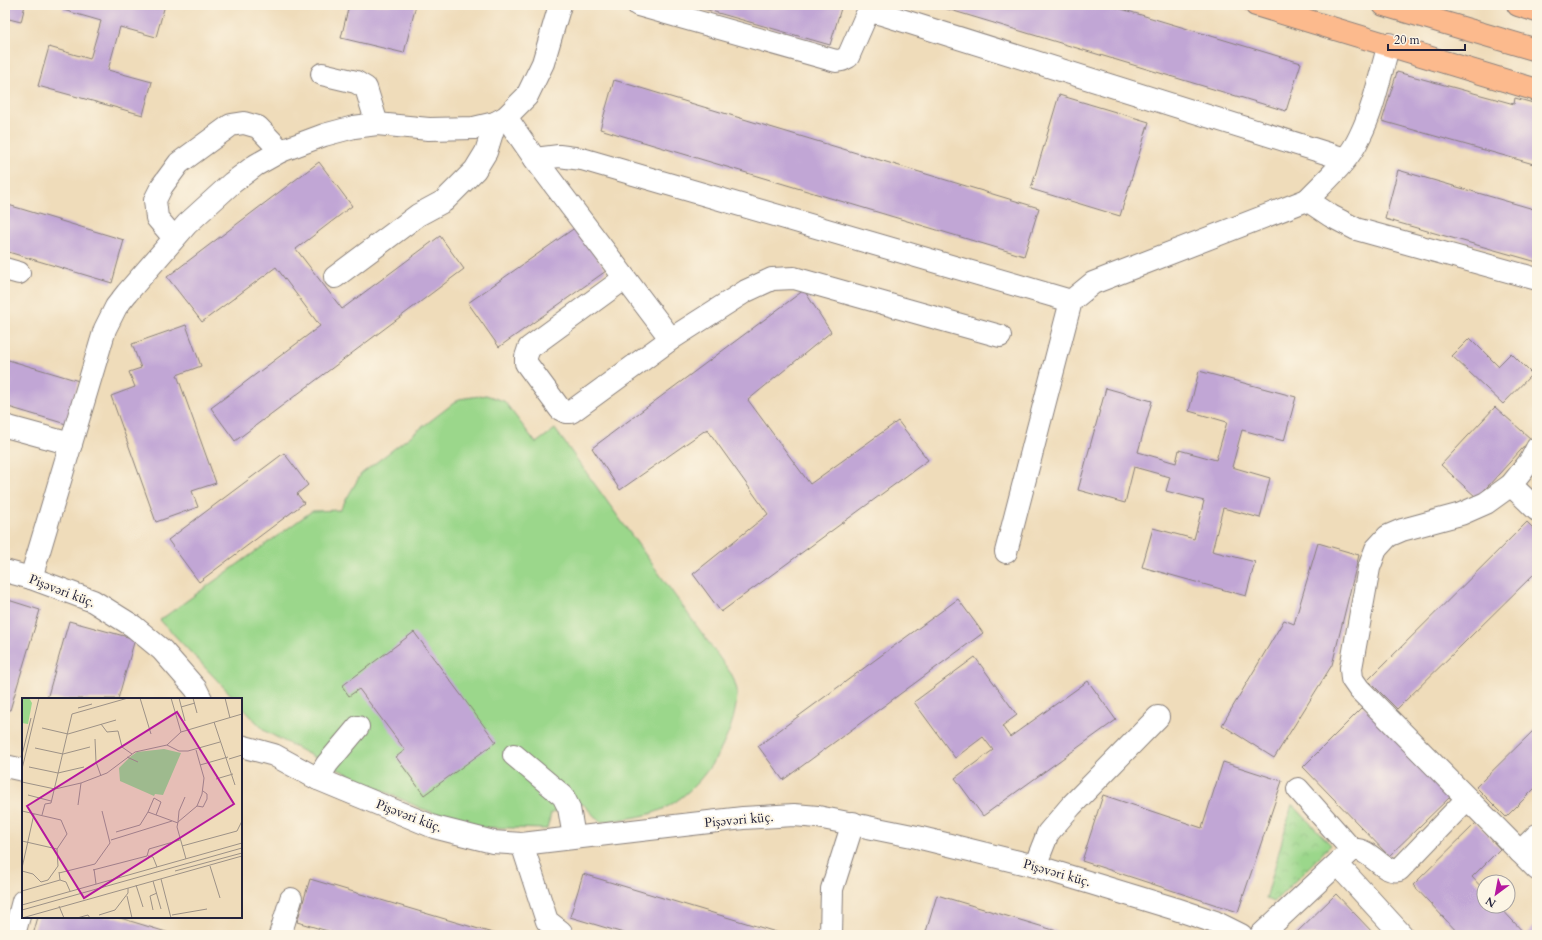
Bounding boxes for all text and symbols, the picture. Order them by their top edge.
scale bar [1388,26,1465,52]
text: 20 m [1394,32,1421,48]
street label: Pişəvəri küç. [26,570,98,612]
inset map [22,698,242,918]
street label: Pişəvəri küç. [373,795,445,837]
street label: Pişəvəri küç. [704,808,774,832]
street label: Pişəvəri küç. [1021,855,1093,891]
north arrow [1476,874,1516,914]
text: N [1483,893,1499,911]

